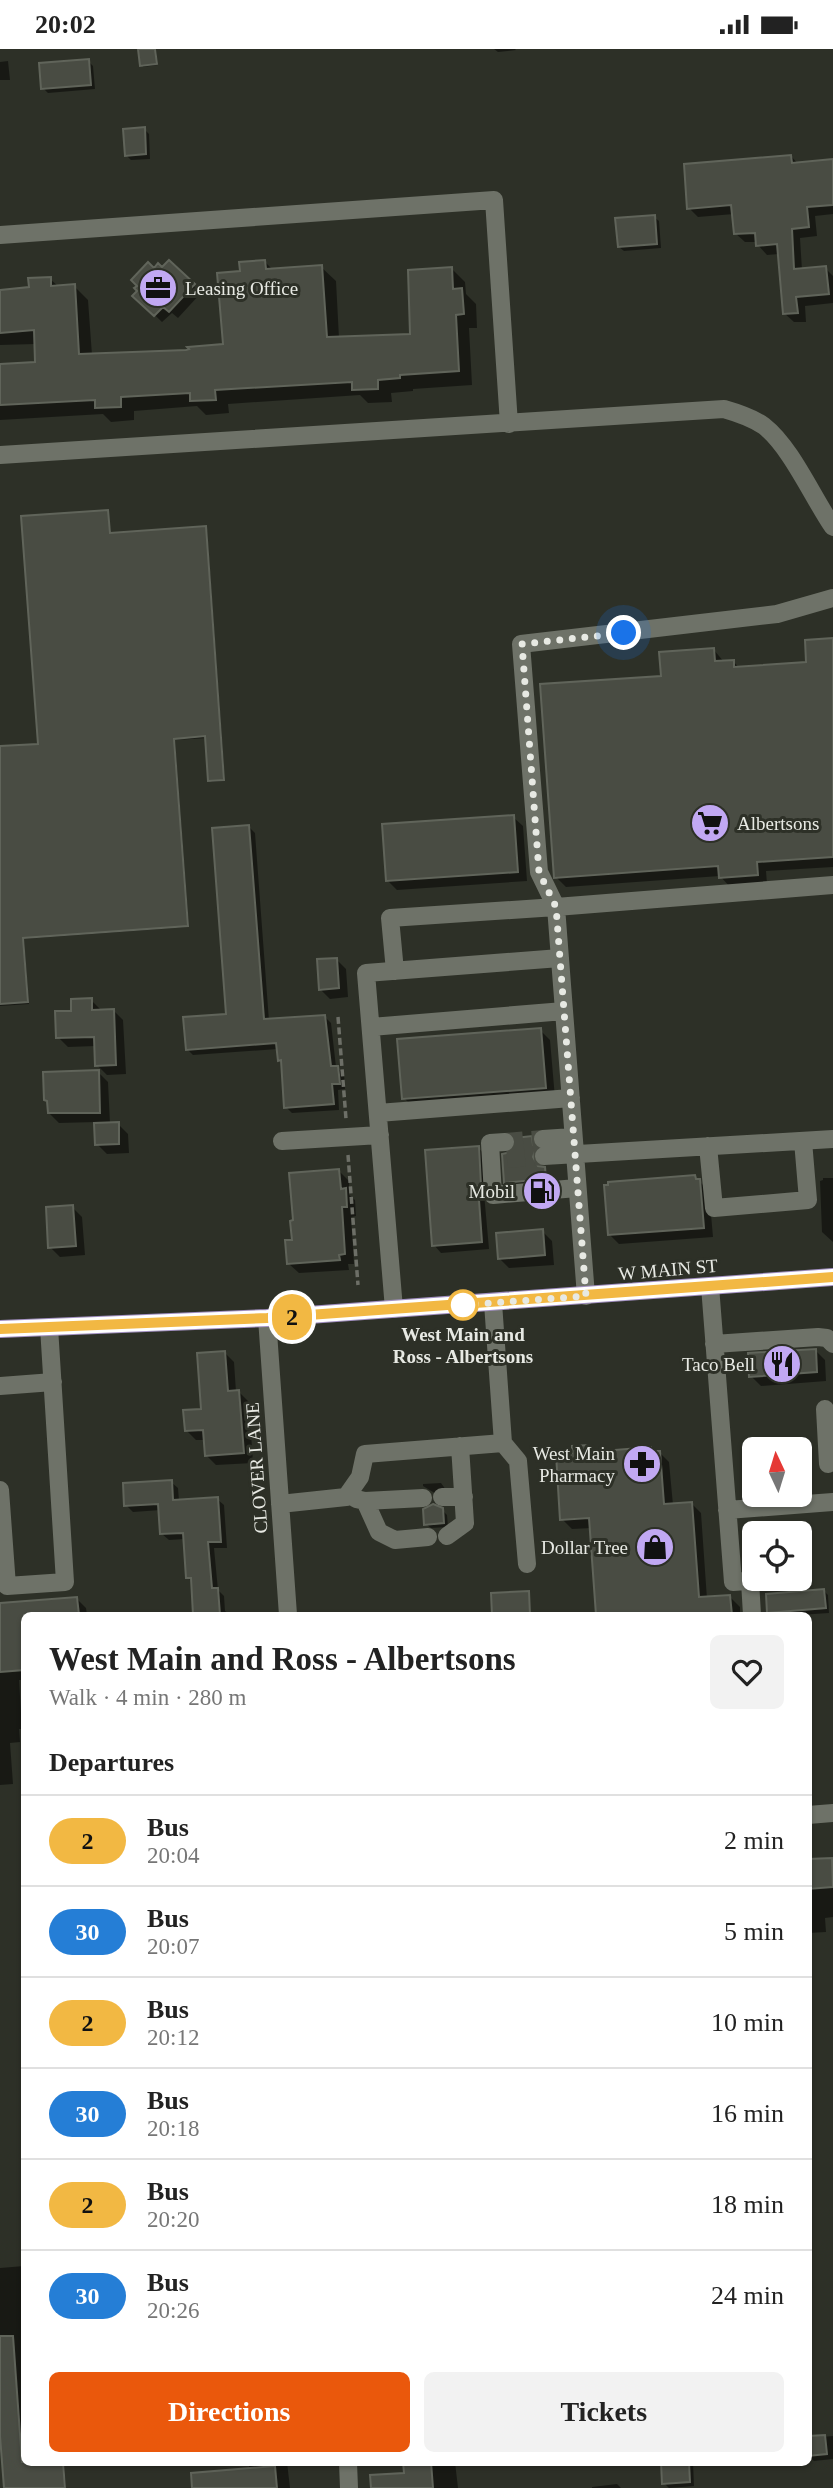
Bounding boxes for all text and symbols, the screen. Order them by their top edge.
text: 20:02 [35,10,96,39]
office icon: Leasing Office [137,267,179,309]
place label: Leasing Office [185,278,298,299]
your location [606,615,641,650]
supermarket icon: Albertsons [689,802,731,844]
place label: Albertsons [737,813,819,834]
fuel station icon: Mobil [521,1170,563,1212]
place label: Mobil [469,1181,515,1202]
street label: W MAIN ST [617,1255,719,1284]
marker: West Main and Ross - Albertsons [448,1290,478,1320]
line badge: 2 [269,1294,315,1340]
text: 2 [286,1304,298,1330]
place label: West Main and Ross - Albertsons [393,1324,533,1367]
restaurant icon: Taco Bell [761,1343,803,1385]
place label: Taco Bell [682,1354,755,1375]
street label: CLOVER LANE [241,1402,272,1534]
north arrow [742,1437,812,1507]
map controls [742,1437,812,1591]
place label: West Main Pharmacy [533,1443,615,1486]
pharmacy icon: West Main Pharmacy [621,1443,663,1485]
button: locate [742,1521,812,1591]
shop icon: Dollar Tree [634,1526,676,1568]
place label: Dollar Tree [541,1537,628,1558]
button: heart [710,1635,784,1709]
text: West Main and Ross - Albertsons [49,1641,516,1677]
text: Walk · 4 min · 280 m [49,1685,246,1710]
text: Departures [49,1748,174,1777]
text: Bus [147,1813,189,1842]
text: 2 min [724,1826,784,1855]
text: 2 [82,1828,94,1854]
text: 20:04 [147,1843,199,1868]
text: Bus [147,1904,189,1933]
text: 5 min [724,1917,784,1946]
text: 30 [76,1919,100,1945]
text: 20:07 [147,1934,199,1959]
text: Bus [147,1995,189,2024]
text: 10 min [711,2008,784,2037]
text: 2 [82,2010,94,2036]
text: 20:12 [147,2025,199,2050]
text: Bus [147,2086,189,2115]
text: 16 min [711,2099,784,2128]
text: 30 [76,2101,100,2127]
text: 20:18 [147,2116,199,2141]
text: Bus [147,2177,189,2206]
text: 18 min [711,2190,784,2219]
text: 2 [82,2192,94,2218]
text: 20:20 [147,2207,199,2232]
text: Bus [147,2268,189,2297]
text: 24 min [711,2281,784,2310]
text: 30 [76,2283,100,2309]
text: 20:26 [147,2298,199,2323]
button: Directions [49,2372,410,2452]
button: Tickets [424,2372,784,2452]

